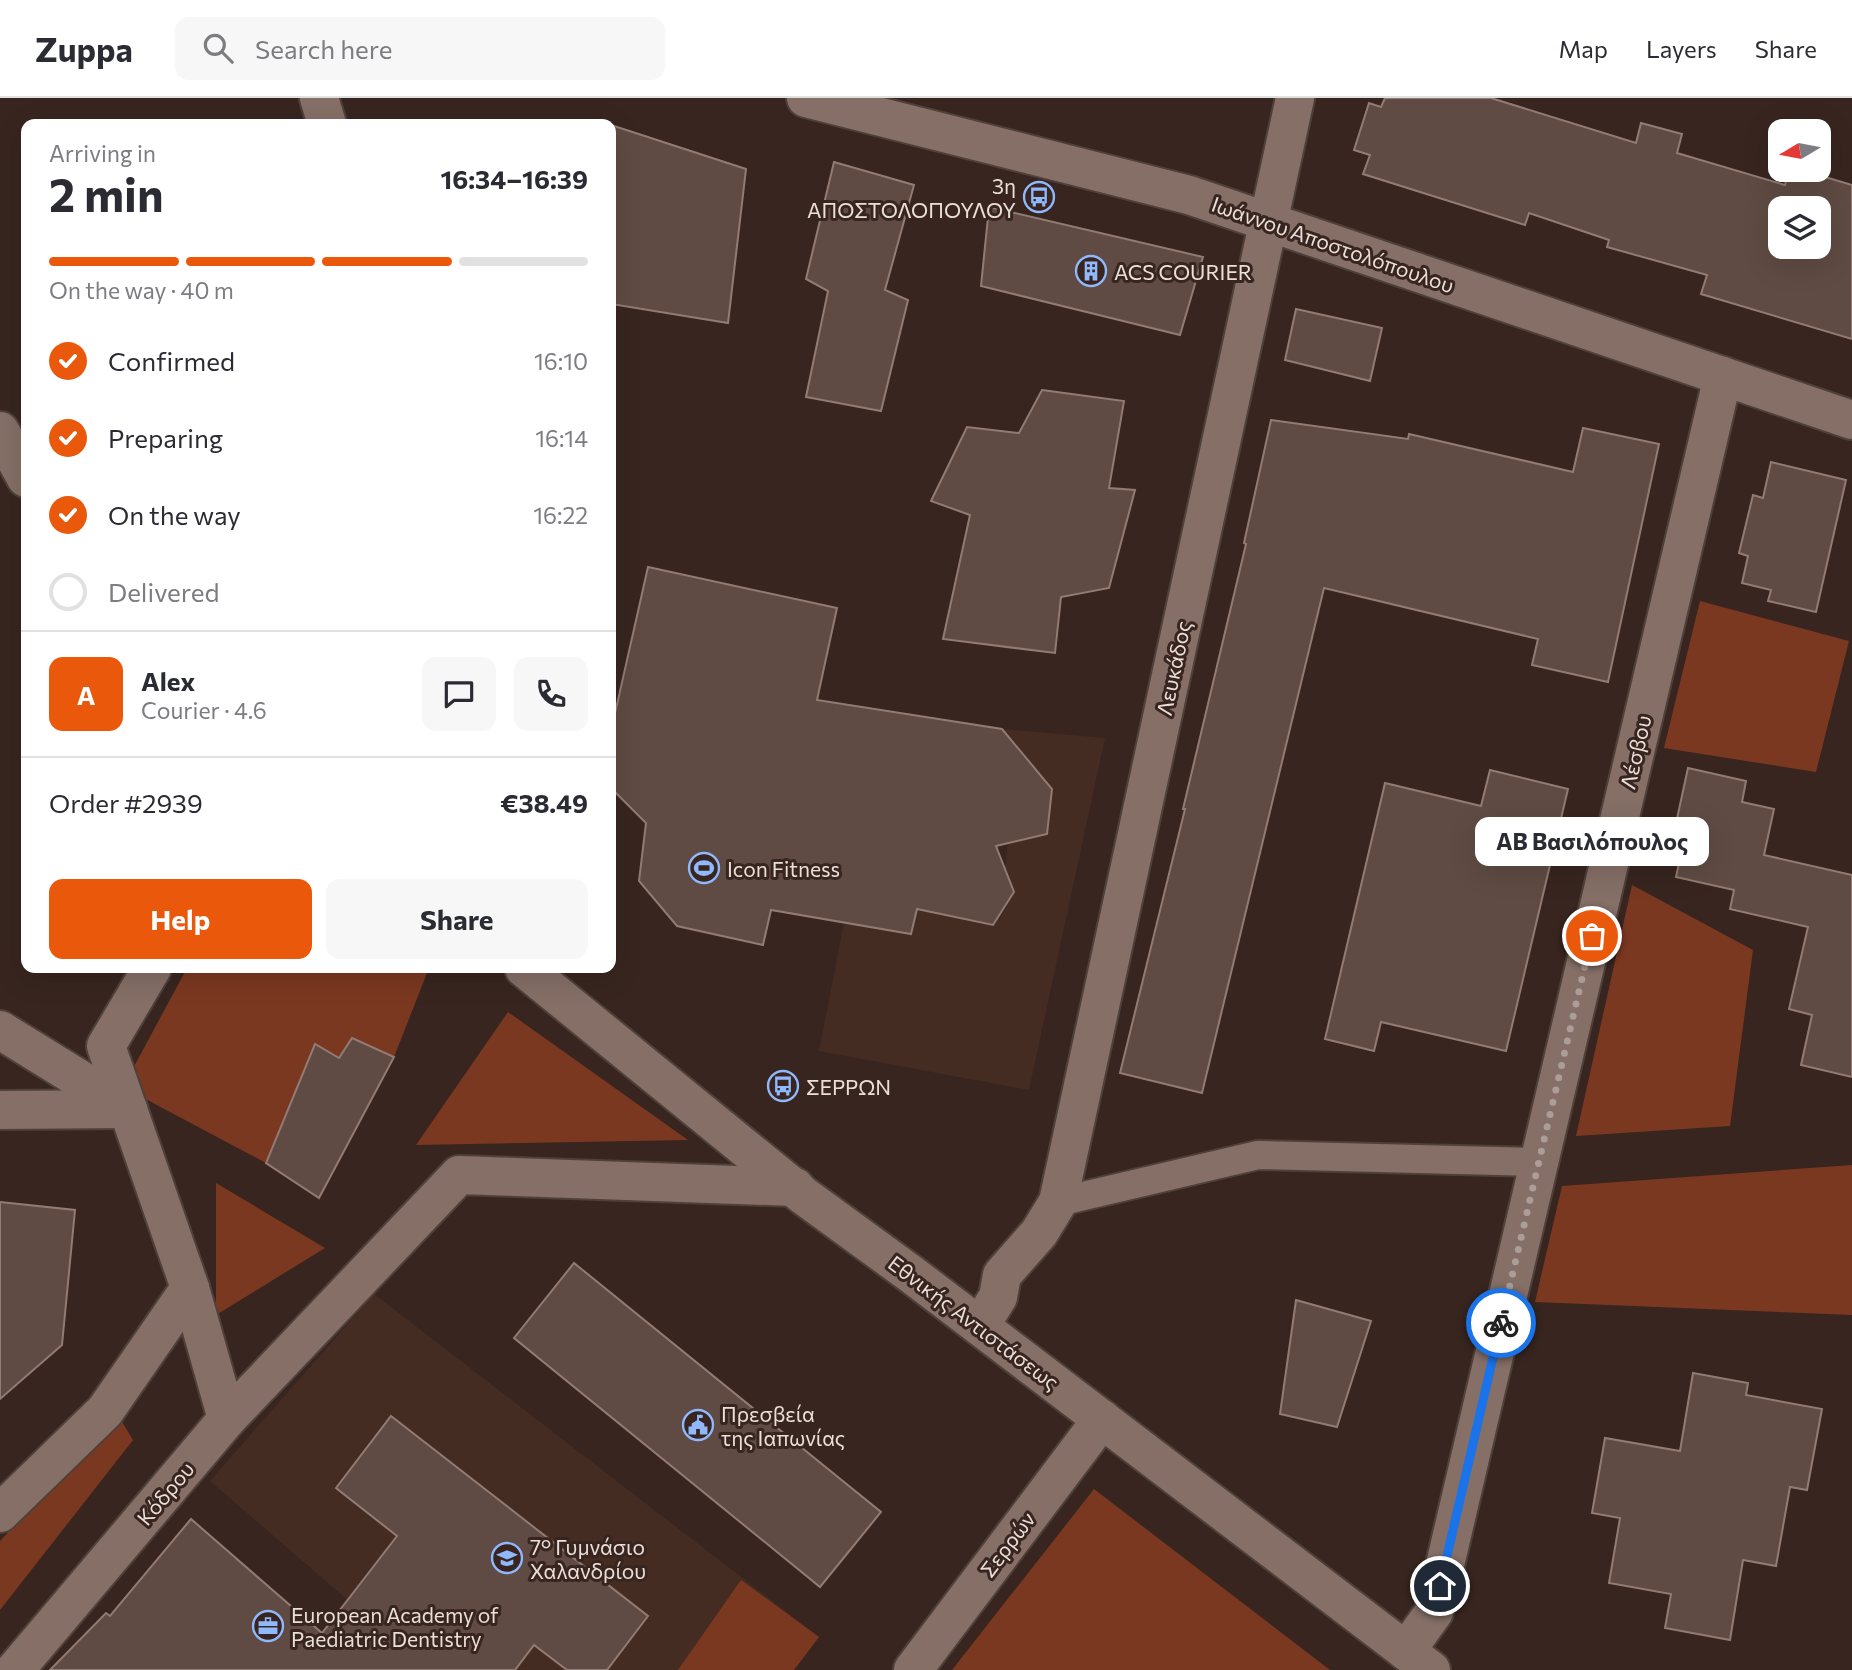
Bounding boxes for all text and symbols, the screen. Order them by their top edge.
search box [175,17,665,80]
text: Zuppa [35,28,133,69]
icon: search [199,29,237,67]
text: Search here [255,33,392,64]
text: Map [1559,34,1608,63]
text: Layers [1646,34,1717,63]
text: Share [1755,34,1817,63]
north arrow [1768,119,1830,182]
map controls [1768,119,1831,259]
text: Arriving in [49,139,156,167]
text: 16:34–16:39 [440,163,588,194]
text: 2 min [49,165,164,221]
place label: 3η ΑΠΟΣΤΟΛΟΠΟΥΛΟΥ [807,173,1016,222]
bus stop icon: 3η ΑΠΟΣΤΟΛΟΠΟΥΛΟΥ [1022,180,1056,214]
street label: Ιωάννου Αποστολόπουλου [1209,191,1457,297]
button: layers [1768,196,1831,259]
building icon: ACS COURIER [1074,254,1108,288]
place label: ACS COURIER [1114,259,1252,284]
text: On the way · 40 m [49,276,234,304]
icon: check [49,342,87,380]
text: Confirmed [108,345,235,376]
text: 16:10 [534,347,588,375]
icon: check [49,419,87,457]
text: Preparing [108,422,223,453]
text: 16:14 [535,424,588,452]
icon: check [49,496,87,534]
text: On the way [108,499,241,530]
text: 16:22 [533,501,588,529]
text: Delivered [108,576,219,607]
street label: Λευκάδος [1151,618,1195,718]
button: chat [422,657,496,731]
button: phone [514,657,588,731]
text: Alex [141,665,195,696]
text: A [77,679,95,710]
text: Courier · 4.6 [141,696,267,724]
street label: Λέσβου [1614,713,1656,791]
text: Order #2939 [49,787,203,818]
text: €38.49 [500,787,588,818]
callout: ΑΒ Βασιλόπουλος [1475,817,1709,866]
text: ΑΒ Βασιλόπουλος [1496,827,1688,855]
sports icon: Icon Fitness [687,851,721,885]
place label: Icon Fitness [727,856,840,881]
button: Help [49,879,312,959]
button: Share [326,879,588,959]
pin [1562,906,1622,966]
icon: bag [1573,917,1611,955]
bus stop icon: ΣΕΡΡΩΝ [766,1069,800,1103]
place label: ΣΕΡΡΩΝ [806,1074,891,1099]
street label: Εθνικής Αντιστάσεως [884,1250,1064,1394]
courier [1466,1288,1536,1358]
icon: bike [1482,1304,1520,1342]
place label: Πρεσβεία της Ιαπωνίας [721,1401,845,1450]
public building icon: Πρεσβεία της Ιαπωνίας [681,1408,715,1442]
street label: Κόδρου [131,1456,199,1530]
street label: Σερρών [974,1506,1040,1581]
place label: 7° Γυμνάσιο Χαλανδρίου [530,1534,646,1583]
school or university icon: 7° Γυμνάσιο Χαλανδρίου [490,1541,524,1575]
pin [1410,1556,1470,1616]
icon: home [1421,1567,1459,1605]
place label: European Academy of Paediatric Dentistry [291,1602,499,1651]
office icon: European Academy of Paediatric Dentistry [251,1609,285,1643]

